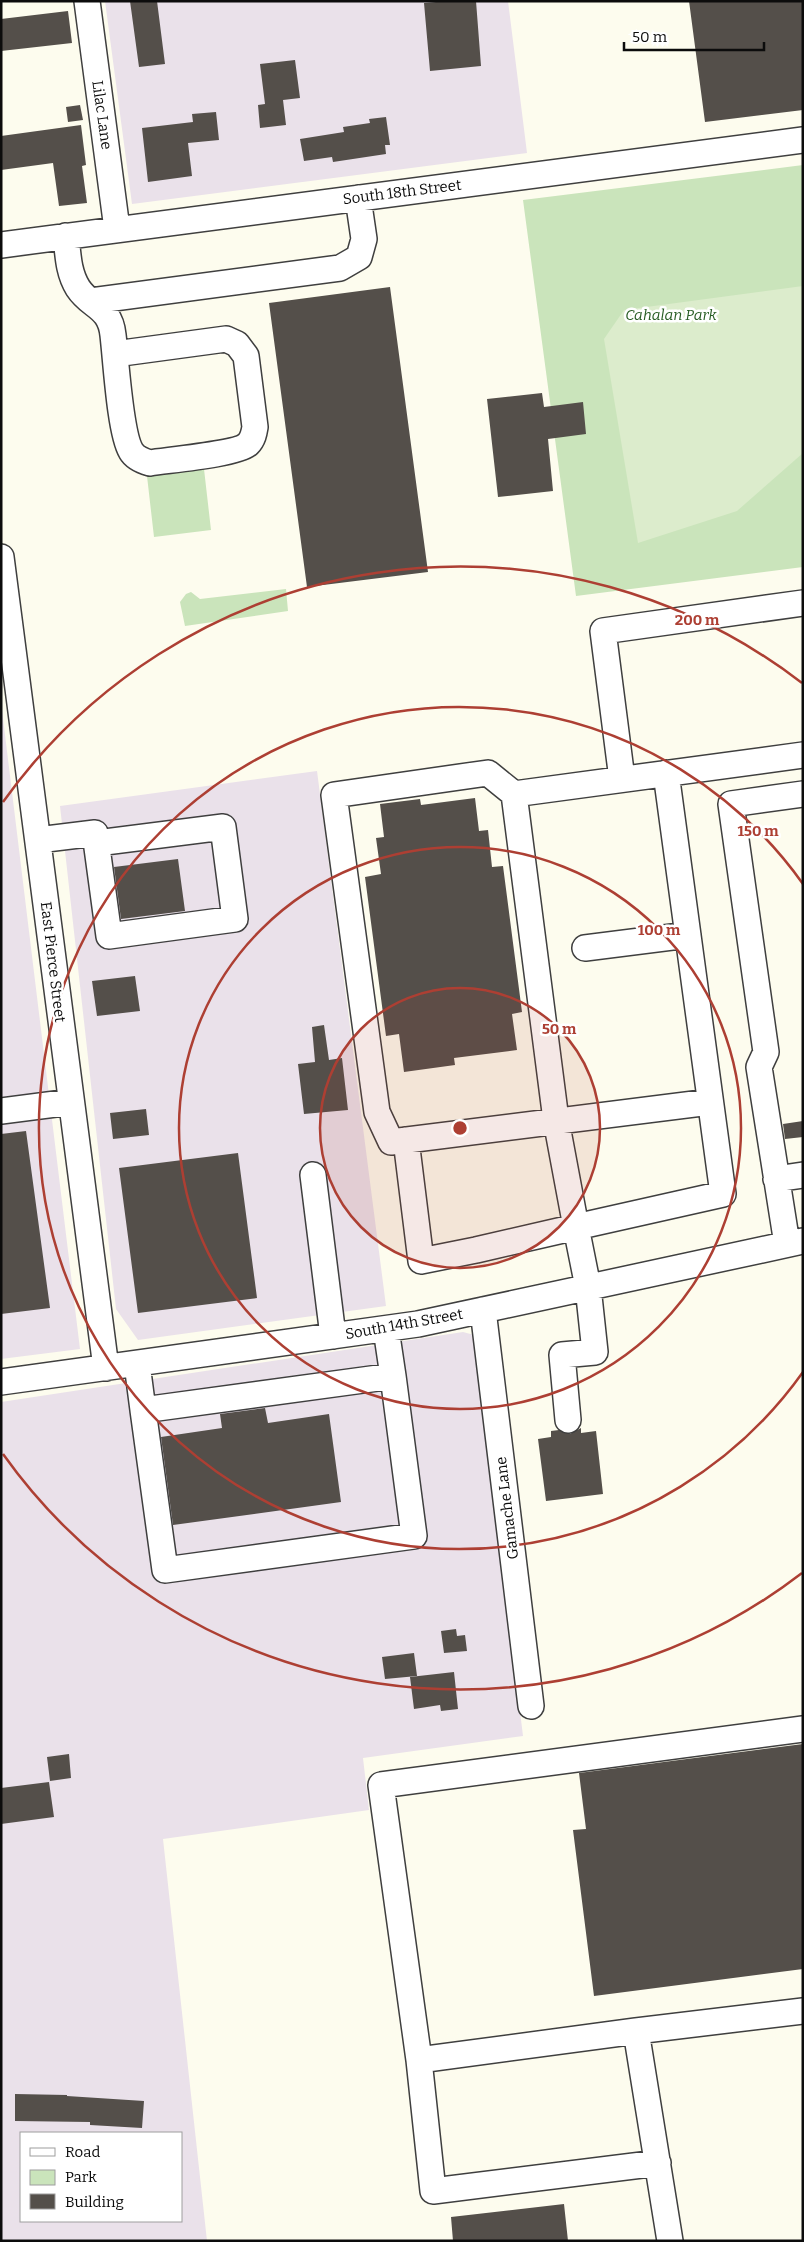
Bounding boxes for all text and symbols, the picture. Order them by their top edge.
scale bar [624,20,764,52]
text: 50 m [632,28,668,46]
street label: Lilac Lane [88,79,116,151]
street label: South 18th Street [342,176,463,208]
park label: Cahalan Park [625,306,718,324]
text: 200 m [675,611,720,629]
text: 150 m [737,822,779,840]
street label: East Pierce Street [37,901,69,1024]
text: 100 m [638,921,681,939]
text: 50 m [542,1020,577,1038]
centre of rings [451,1119,469,1137]
street label: South 14th Street [344,1305,465,1343]
street label: Gamache Lane [492,1456,522,1560]
legend [20,2132,182,2222]
text: Road [65,2143,100,2161]
text: Park [65,2168,97,2186]
text: Building [65,2193,124,2211]

